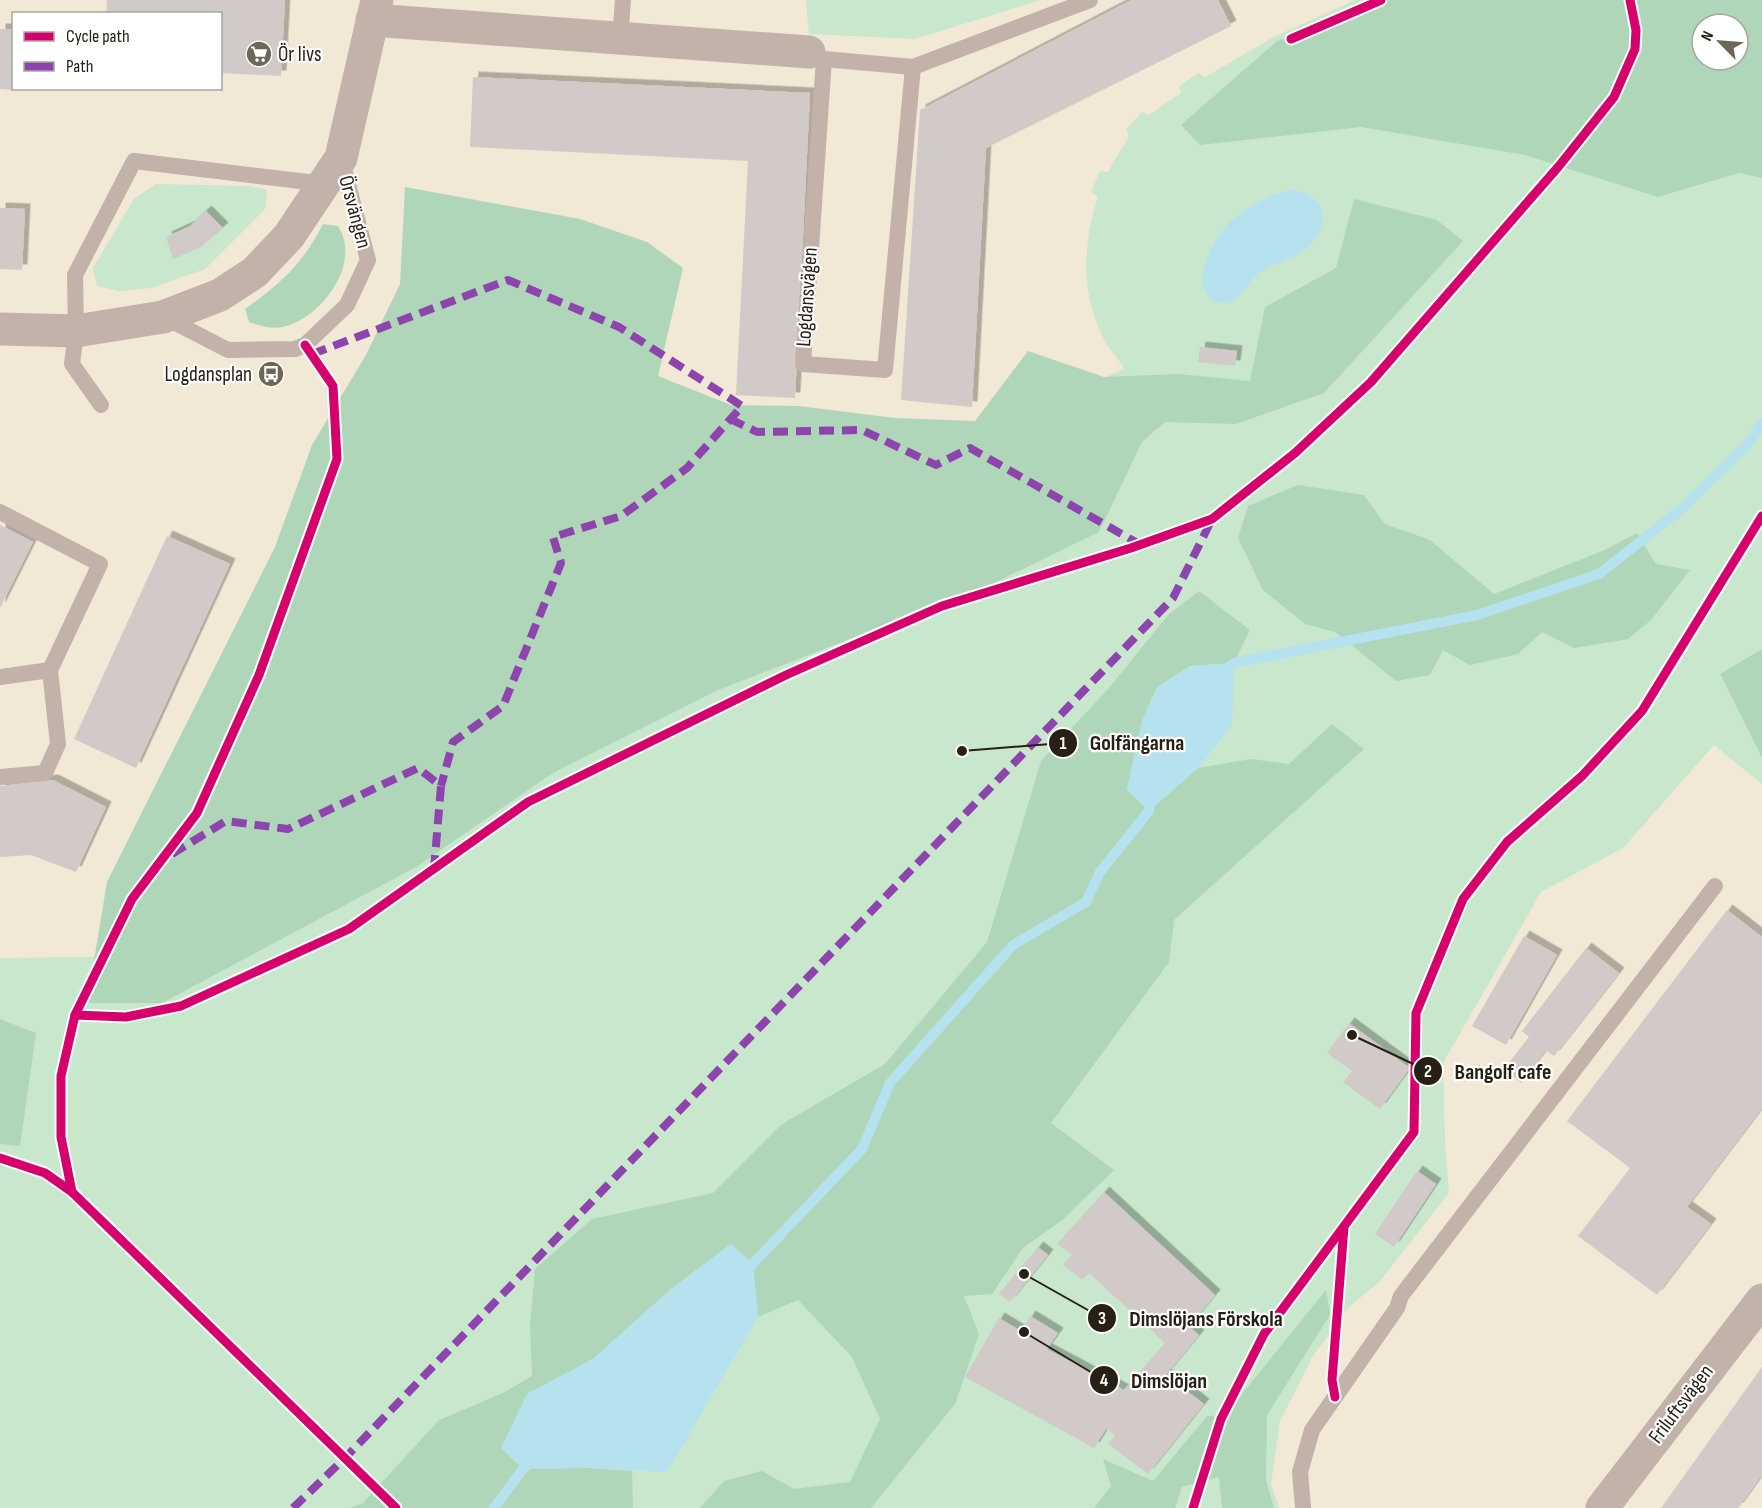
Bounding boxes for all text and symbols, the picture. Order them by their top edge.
legend [12,12,222,90]
north arrow [1690,12,1750,72]
text: Cycle path [66,26,130,47]
text: N [1697,28,1718,44]
supermarket icon: Ör livs [244,39,274,69]
place label: Ör livs [278,42,322,67]
text: Path [66,56,94,77]
street label: Örsvängen [333,173,377,251]
street label: Logdansvägen [791,247,823,347]
bus stop icon: Logdansplan [256,359,286,389]
place label: Logdansplan [164,362,252,387]
callout: Golfängarna [1048,723,1196,763]
text: Golfängarna [1090,730,1184,757]
text: 1 [1059,733,1067,754]
callout: Bangolf cafe [1413,1051,1563,1091]
text: Bangolf cafe [1455,1059,1551,1086]
text: 2 [1424,1061,1432,1082]
callout: Dimslöjans Förskola [1087,1298,1295,1338]
text: Dimslöjans Förskola [1129,1306,1283,1333]
text: 3 [1098,1308,1106,1329]
callout: Dimslöjan [1089,1360,1220,1400]
street label: Friluftsvägen [1643,1360,1719,1448]
text: Dimslöjan [1131,1368,1207,1395]
text: 4 [1100,1370,1109,1391]

